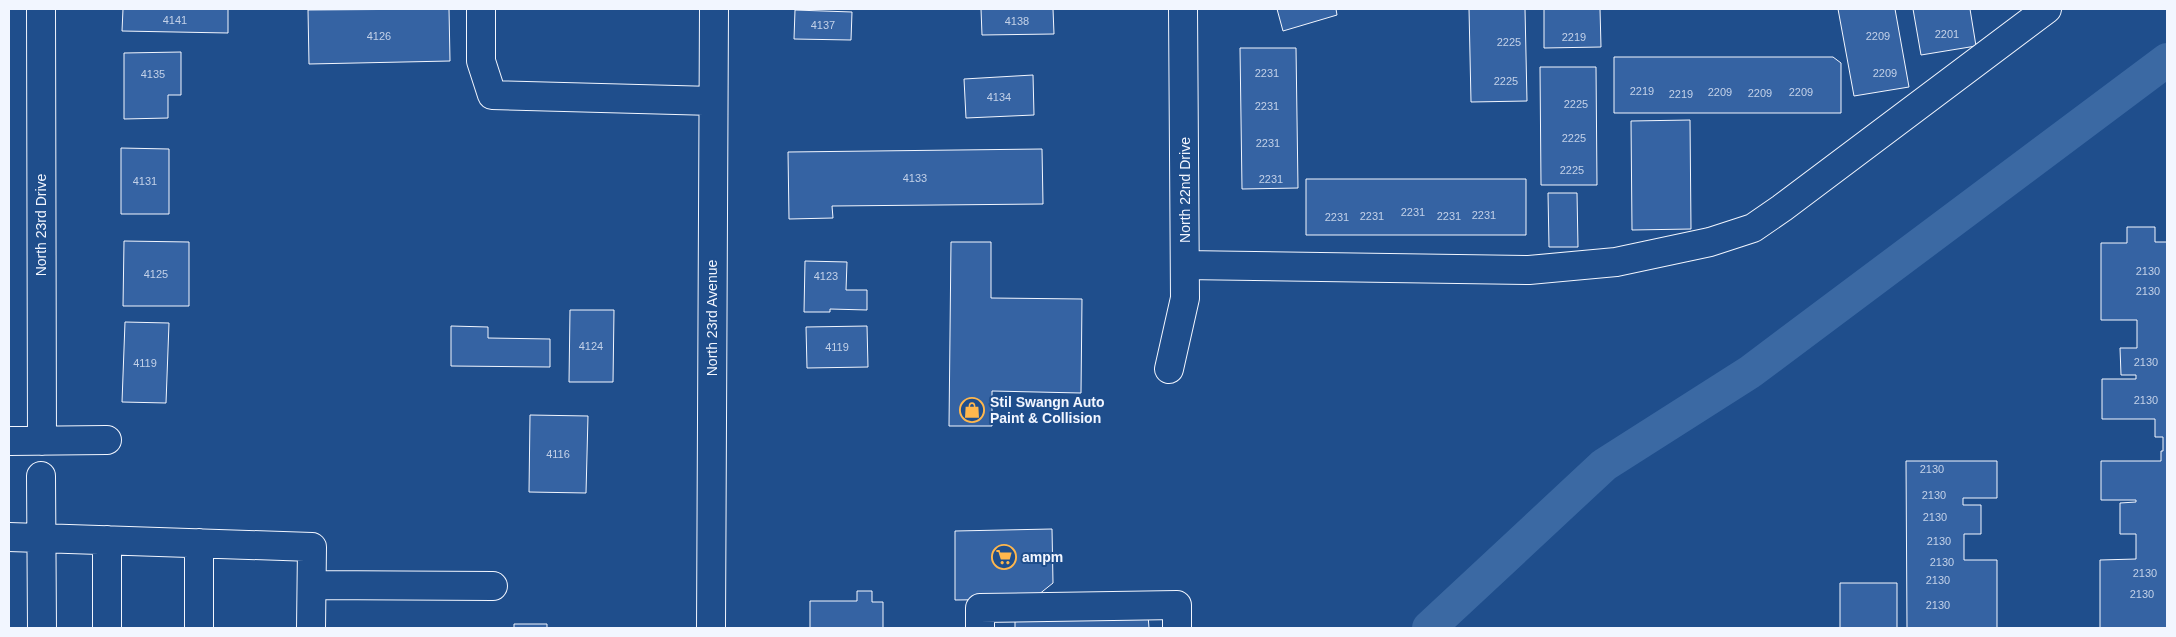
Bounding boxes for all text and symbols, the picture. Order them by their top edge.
house number: 4141 [163,14,187,26]
house number: 4138 [1005,15,1029,27]
house number: 4137 [811,19,835,31]
house number: 2201 [1935,28,1959,40]
house number: 4126 [367,30,391,42]
house number: 2209 [1866,30,1890,42]
house number: 2219 [1562,31,1586,43]
house number: 2225 [1497,36,1521,48]
house number: 2231 [1255,67,1279,79]
house number: 2209 [1873,67,1897,79]
house number: 4135 [141,68,165,80]
house number: 2225 [1494,75,1518,87]
house number: 2219 [1630,85,1654,97]
house number: 2209 [1708,86,1732,98]
house number: 2209 [1789,86,1813,98]
house number: 2209 [1748,87,1772,99]
house number: 2219 [1669,88,1693,100]
house number: 4134 [987,91,1011,103]
house number: 2225 [1564,98,1588,110]
house number: 2231 [1255,100,1279,112]
house number: 2225 [1562,132,1586,144]
street label: North 22nd Drive [1177,137,1193,243]
house number: 2231 [1256,137,1280,149]
house number: 2225 [1560,164,1584,176]
house number: 4133 [903,172,927,184]
street label: North 23rd Drive [33,173,49,276]
house number: 2231 [1259,173,1283,185]
house number: 4131 [133,175,157,187]
house number: 2231 [1401,206,1425,218]
house number: 2231 [1472,209,1496,221]
house number: 2231 [1360,210,1384,222]
house number: 2231 [1437,210,1461,222]
house number: 2231 [1325,211,1349,223]
street label: North 23rd Avenue [704,260,720,376]
house number: 2130 [2136,265,2160,277]
house number: 4125 [144,268,168,280]
house number: 4123 [814,270,838,282]
house number: 2130 [2136,285,2160,297]
house number: 4124 [579,340,603,352]
house number: 4119 [825,341,849,353]
house number: 2130 [2134,356,2158,368]
house number: 4119 [133,357,157,369]
place label: Stil Swangn Auto Paint & Collision [990,394,1105,426]
house number: 2130 [2134,394,2158,406]
shop icon: Stil Swangn Auto Paint & Collision [959,397,985,423]
house number: 4116 [546,448,570,460]
house number: 2130 [1920,463,1944,475]
house number: 2130 [1922,489,1946,501]
house number: 2130 [1923,511,1947,523]
house number: 2130 [1927,535,1951,547]
supermarket icon: ampm [991,544,1017,570]
place label: ampm [1022,549,1063,565]
house number: 2130 [1930,556,1954,568]
house number: 2130 [2133,567,2157,579]
house number: 2130 [1926,574,1950,586]
house number: 2130 [2130,588,2154,600]
house number: 2130 [1926,599,1950,611]

